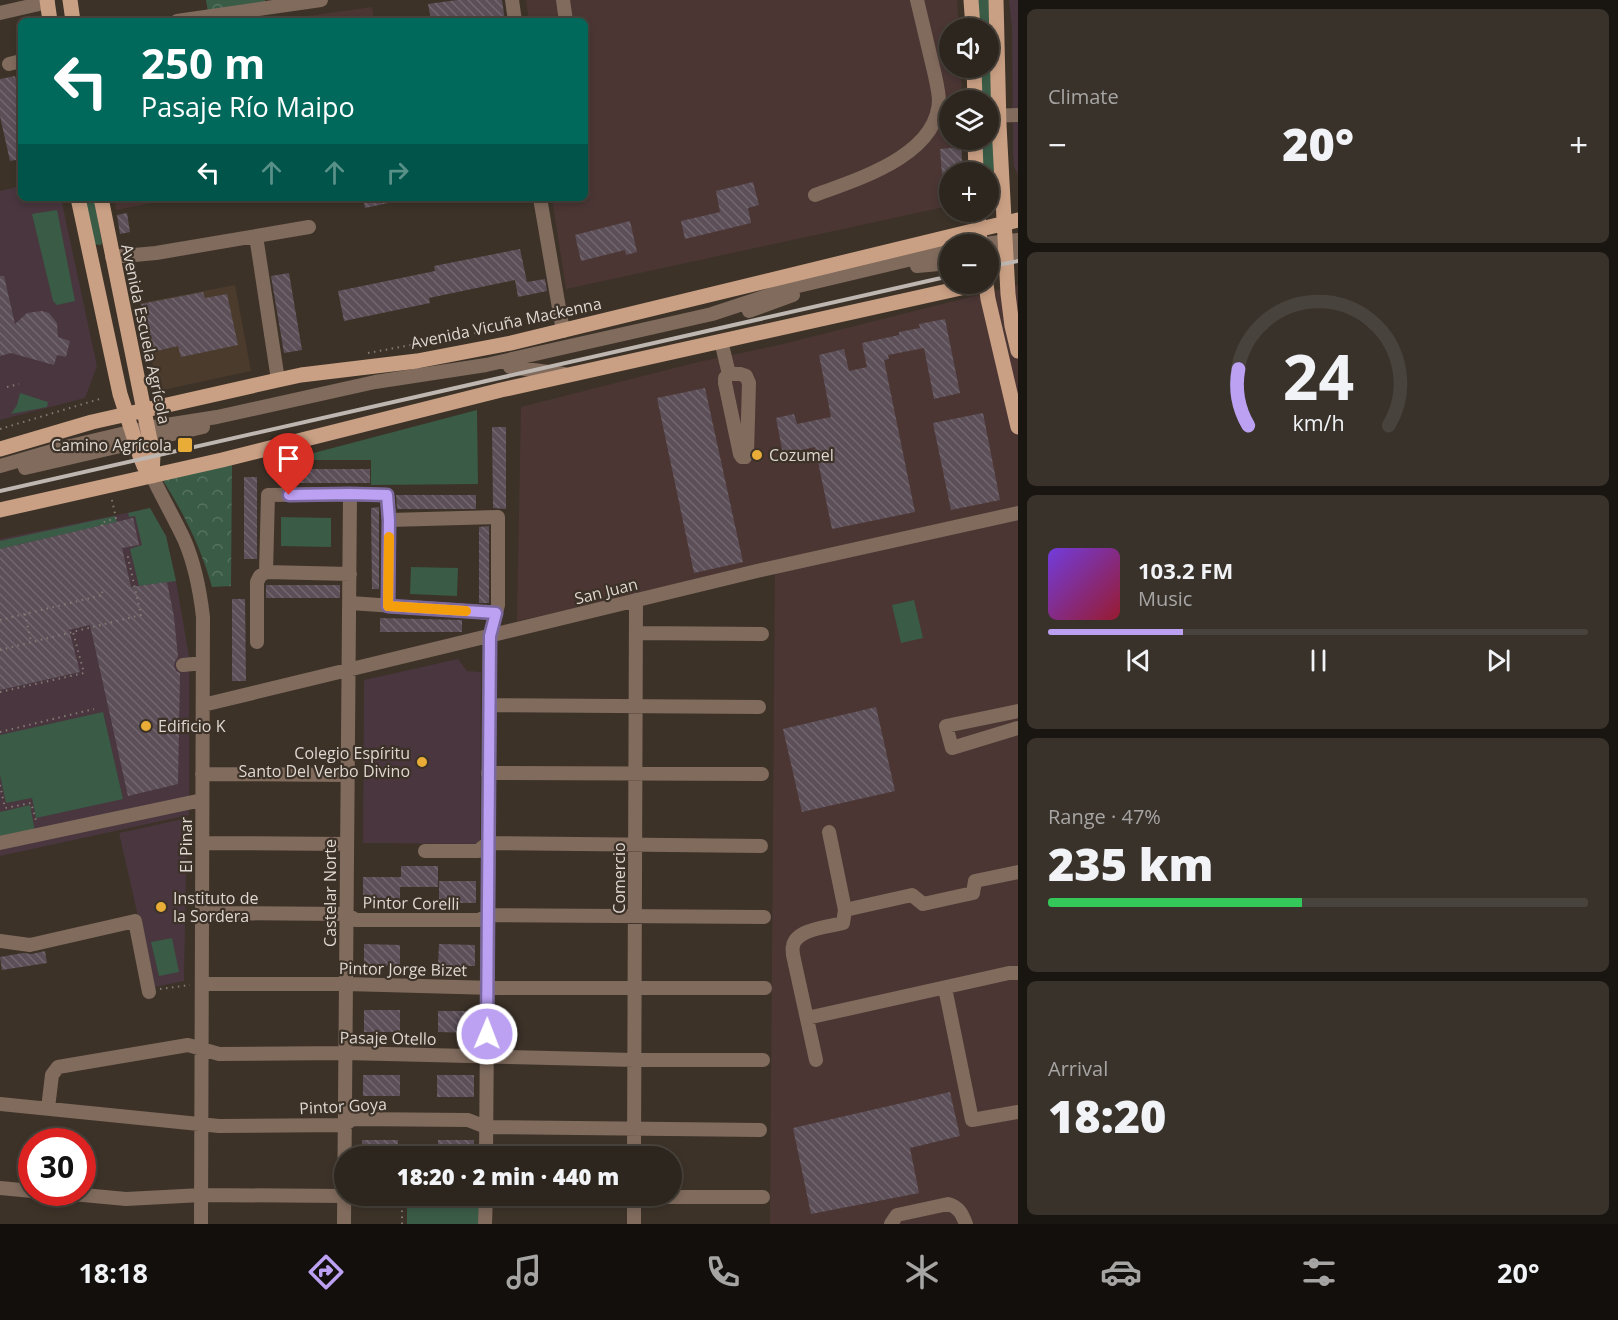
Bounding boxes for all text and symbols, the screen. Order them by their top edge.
map controls [939,18,999,294]
button: sound [939,18,999,78]
text: 250 m [141,34,265,91]
icon: left [42,42,120,120]
text: Climate [1048,83,1119,110]
text: Pasaje Río Maipo [141,88,355,125]
button: layers [939,90,999,150]
text: 20° [1282,113,1354,174]
text: − [1048,122,1067,167]
text: + [1569,122,1588,167]
icon: left [192,156,225,189]
icon: ahead [255,156,288,189]
icon: ahead [318,156,351,189]
icon: right [381,156,414,189]
button: + [939,162,999,222]
button: − [939,234,999,294]
street label: Avenida Escuela Agrícola [116,242,176,426]
street label: Avenida Vicuña Mackenna [409,292,603,354]
text: 24 [1282,333,1354,418]
text: km/h [1292,408,1344,437]
pin [263,433,314,495]
place label: Camino Agrícola [51,434,172,456]
marker: Camino Agrícola [176,436,194,454]
icon: arrive [272,442,305,475]
place label: Cozumel [769,444,834,466]
marker: Cozumel [750,448,764,462]
text: 103.2 FM [1138,555,1233,585]
street label: San Juan [572,573,640,609]
text: Music [1138,585,1192,612]
icon: previous [1122,644,1155,677]
icon: pause [1302,644,1335,677]
icon: next [1482,644,1515,677]
place label: Edificio K [158,715,226,737]
marker: Edificio K [139,719,153,733]
place label: Colegio Espíritu Santo Del Verbo Divino [239,742,410,782]
marker: Colegio Espíritu Santo Del Verbo Divino [415,755,429,769]
text: Range · 47% [1048,803,1161,830]
street label: El Pinar [175,817,197,873]
text: 235 km [1048,833,1213,894]
street label: Castelar Norte [319,839,341,947]
street label: Comercio [608,842,630,914]
place label: Instituto de la Sordera [173,887,258,927]
street label: Pintor Corelli [362,891,460,915]
marker: Instituto de la Sordera [154,900,168,914]
street label: Pintor Jorge Bizet [339,957,468,981]
position arrow [455,1002,519,1066]
street label: Pasaje Otello [339,1026,437,1050]
text: Arrival [1048,1055,1108,1082]
text: 18:20 [1048,1085,1166,1146]
street label: Pintor Goya [299,1093,387,1119]
speed limit sign: 30 [18,1128,96,1206]
text: 18:20 · 2 min · 440 m [397,1161,619,1191]
icon: directions [305,1251,347,1293]
icon: music [503,1251,545,1293]
icon: phone [702,1251,744,1293]
icon: climate [901,1251,943,1293]
icon: car [1100,1251,1142,1293]
icon: filters [1298,1251,1340,1293]
text: 18:18 [78,1254,148,1291]
text: 20° [1497,1254,1540,1291]

